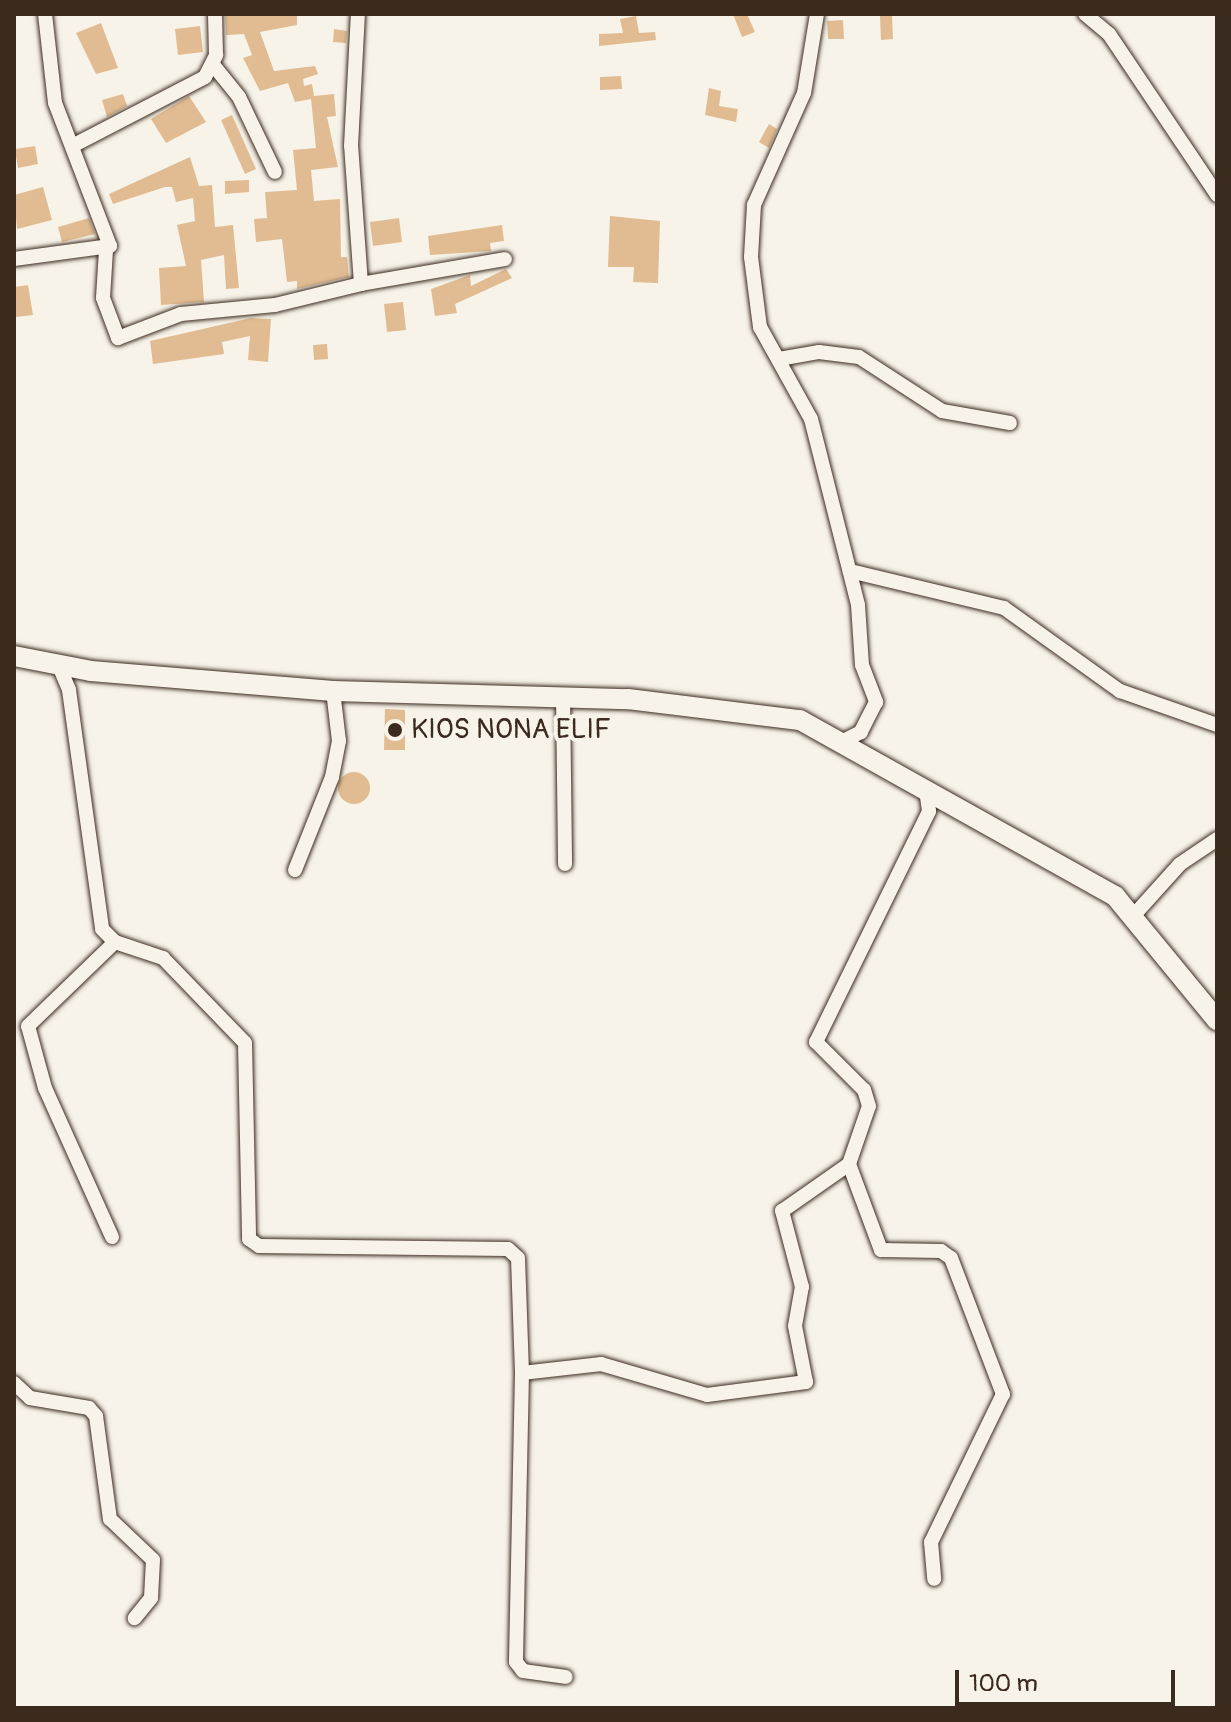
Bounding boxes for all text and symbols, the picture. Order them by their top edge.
place label: KIOS NONA ELIF [411,713,611,747]
marker: KIOS NONA ELIF [386,721,404,739]
scale bar [959,1654,1179,1704]
text: 100 m [969,1669,1038,1698]

